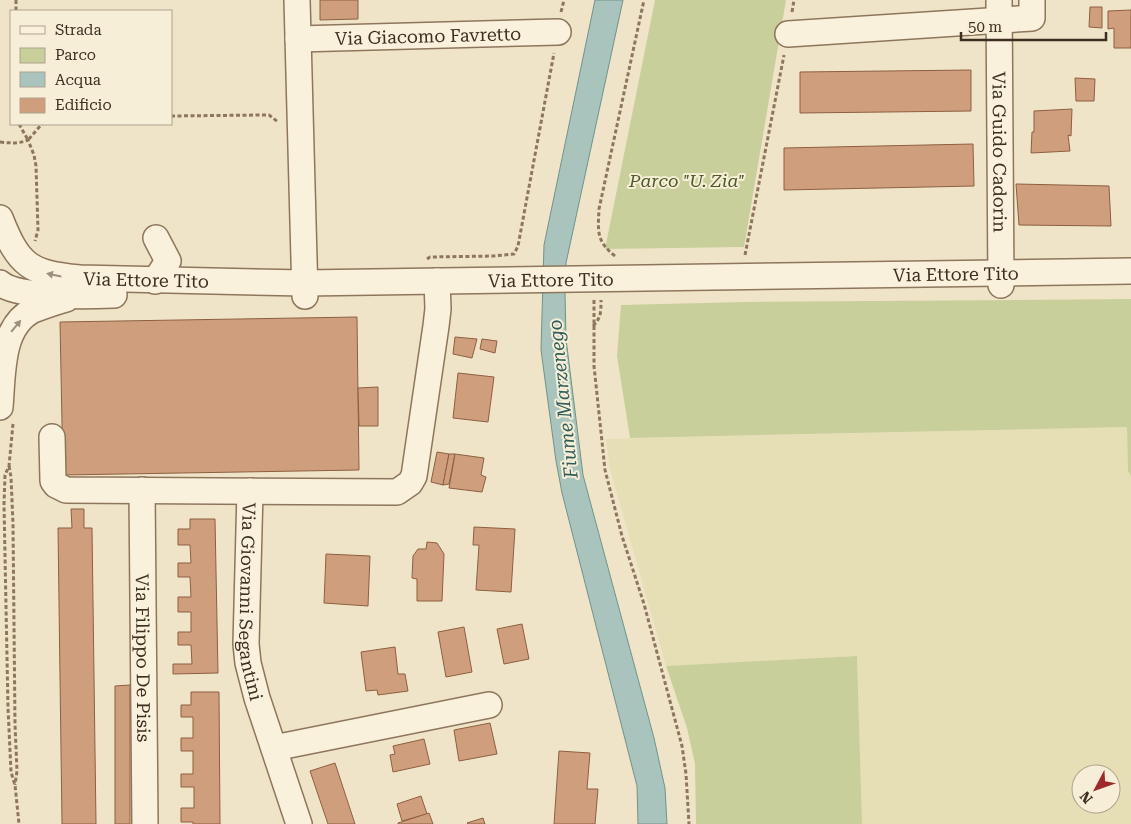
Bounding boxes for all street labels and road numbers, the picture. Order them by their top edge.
street label: Via Giacomo Favretto [335,22,521,49]
street label: Via Guido Cadorin [989,71,1011,233]
street label: Via Ettore Tito [893,262,1019,285]
street label: Via Ettore Tito [83,268,209,291]
street label: Via Ettore Tito [488,268,614,291]
street label: Via Giovanni Segantini [235,502,268,703]
street label: Via Filippo De Pisis [132,574,155,742]

